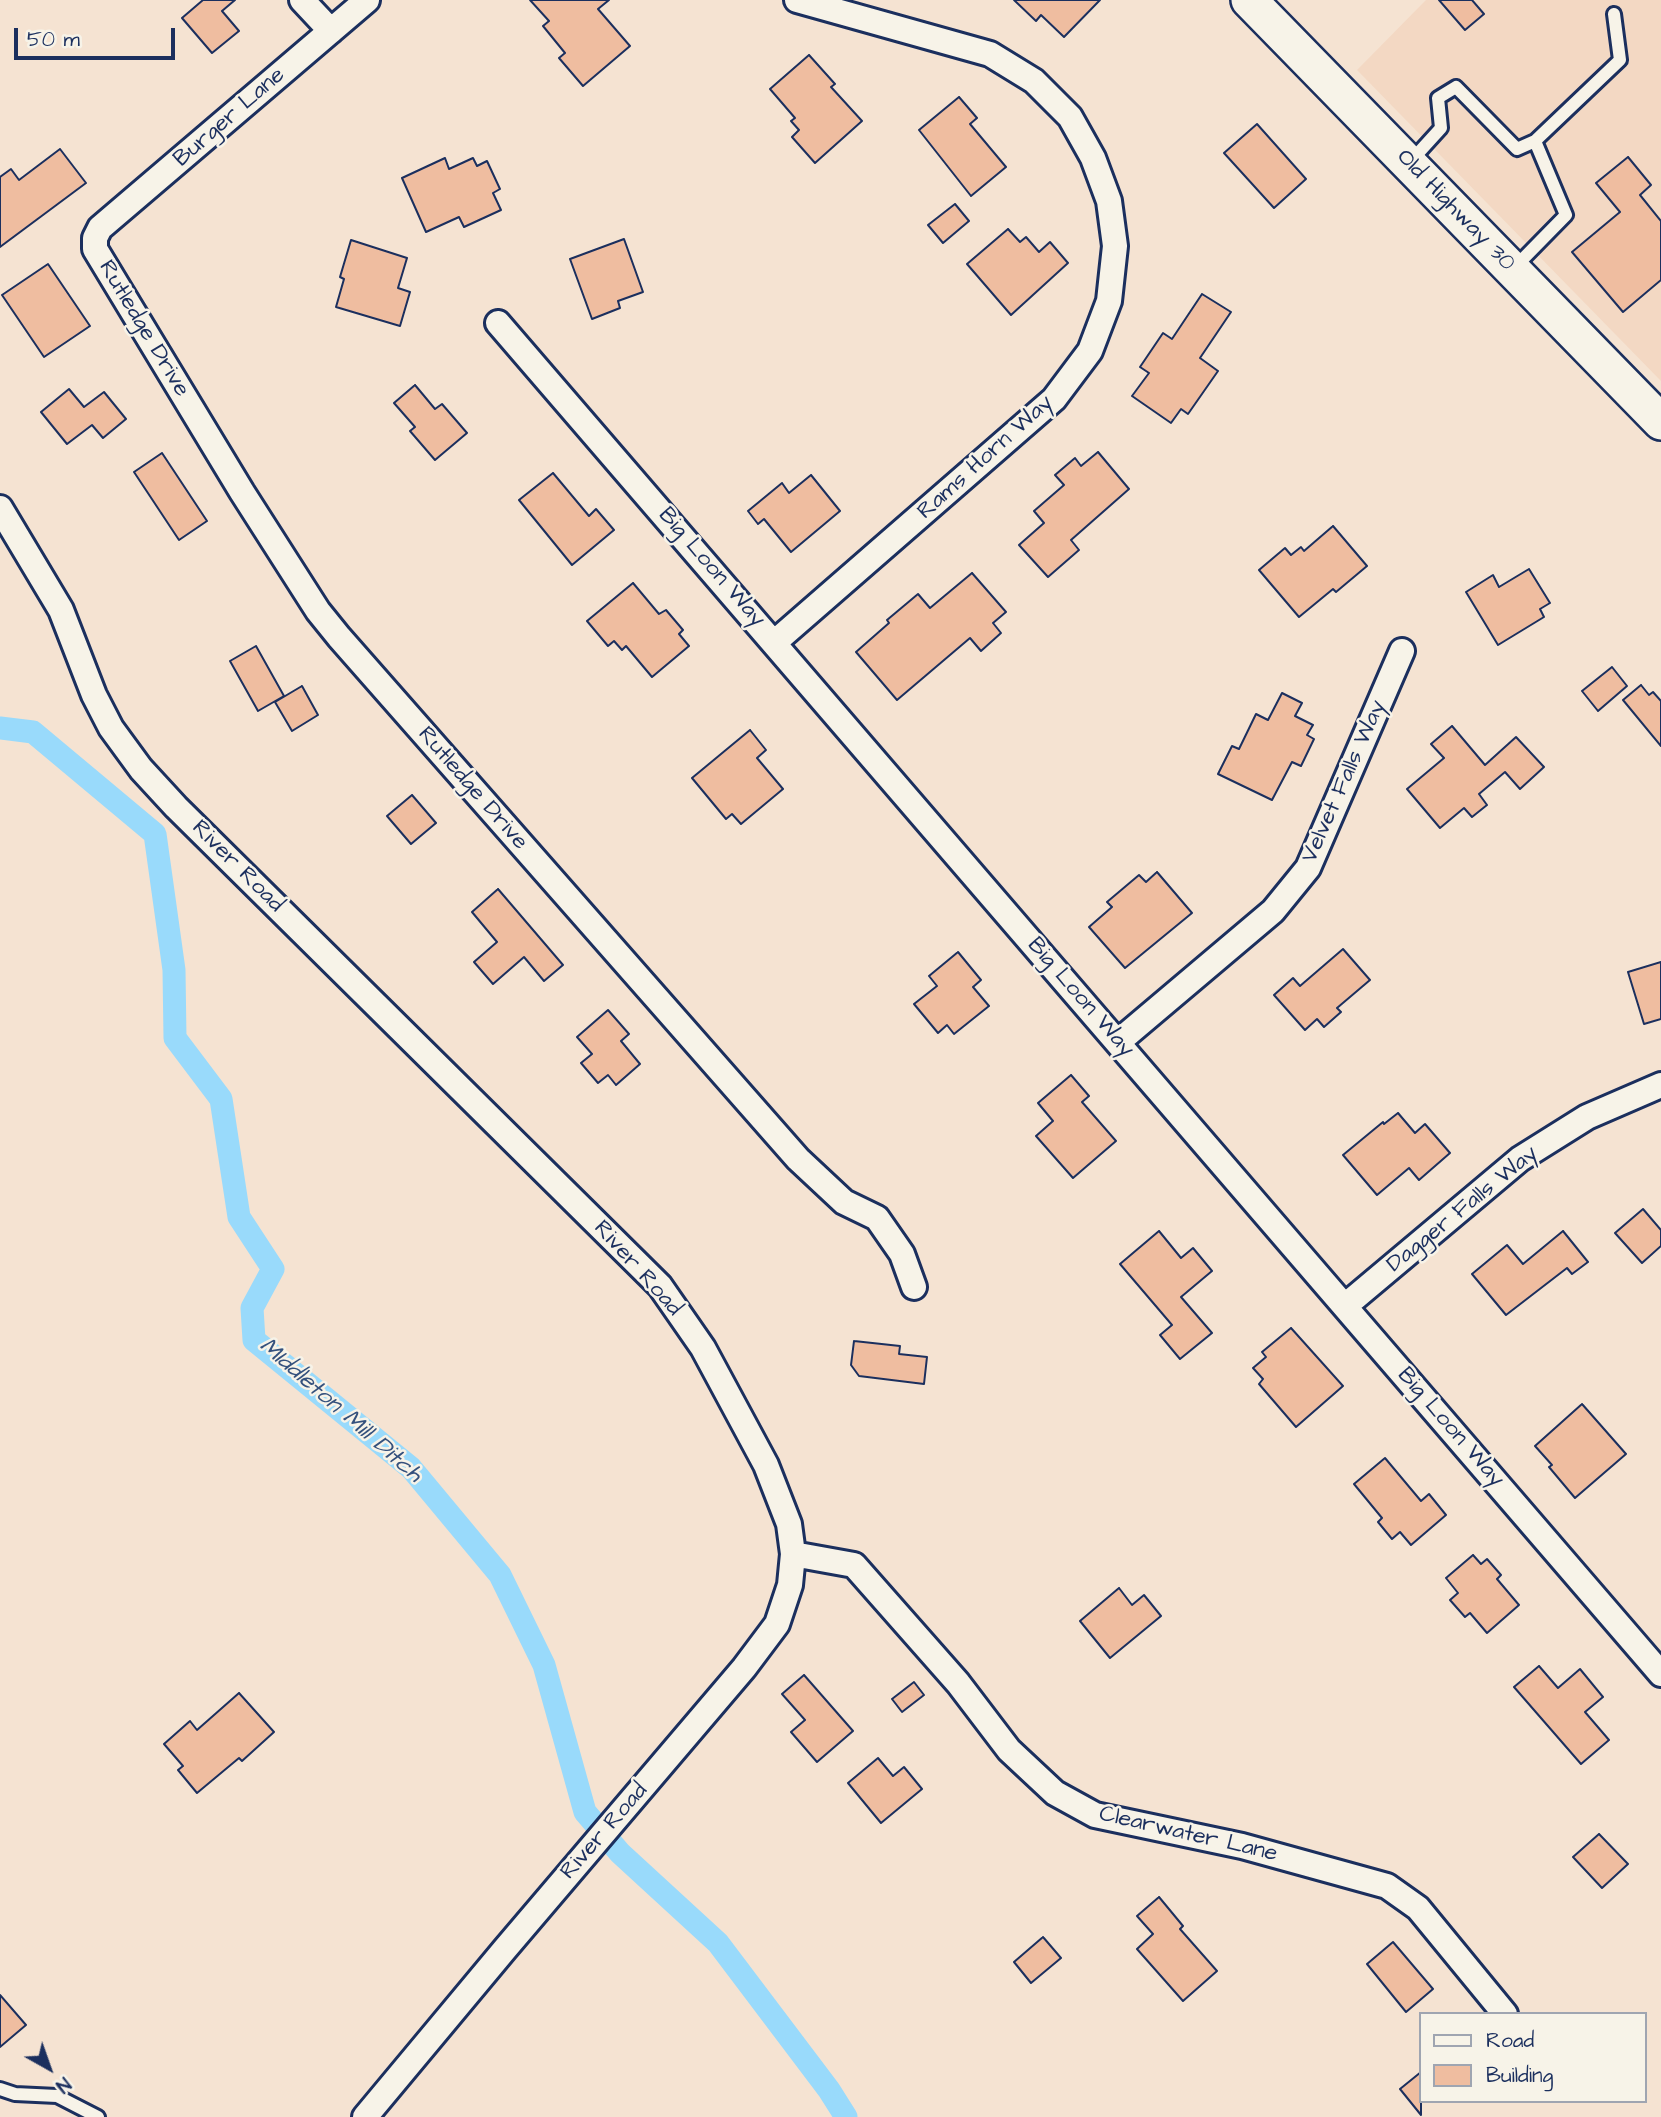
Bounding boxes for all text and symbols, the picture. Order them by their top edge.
scale bar [18,14,178,58]
text: 50 m [27,25,80,54]
street label: Burger Lane [169,62,291,174]
street label: Old Highway 30 [1390,144,1520,278]
street label: Rutledge Drive [91,256,195,402]
street label: Rams Horn Way [912,390,1060,526]
street label: Big Loon Way [652,503,770,633]
street label: Velvet Falls Way [1297,696,1393,868]
street label: Rutledge Drive [411,722,533,856]
street label: River Road [185,815,289,919]
street label: Big Loon Way [1021,933,1139,1063]
street label: Dagger Falls Way [1382,1141,1544,1279]
street label: River Road [587,1216,687,1322]
water label: MIddleton Mill Ditch [253,1332,427,1490]
street label: Big Loon Way [1391,1363,1509,1493]
street label: River Road [556,1778,654,1886]
street label: Clearwater Lane [1096,1801,1280,1869]
legend [1420,2012,1647,2103]
text: Road [1486,2026,1534,2055]
north arrow [14,2033,84,2103]
text: Building [1486,2061,1553,2090]
text: N [50,2070,76,2099]

